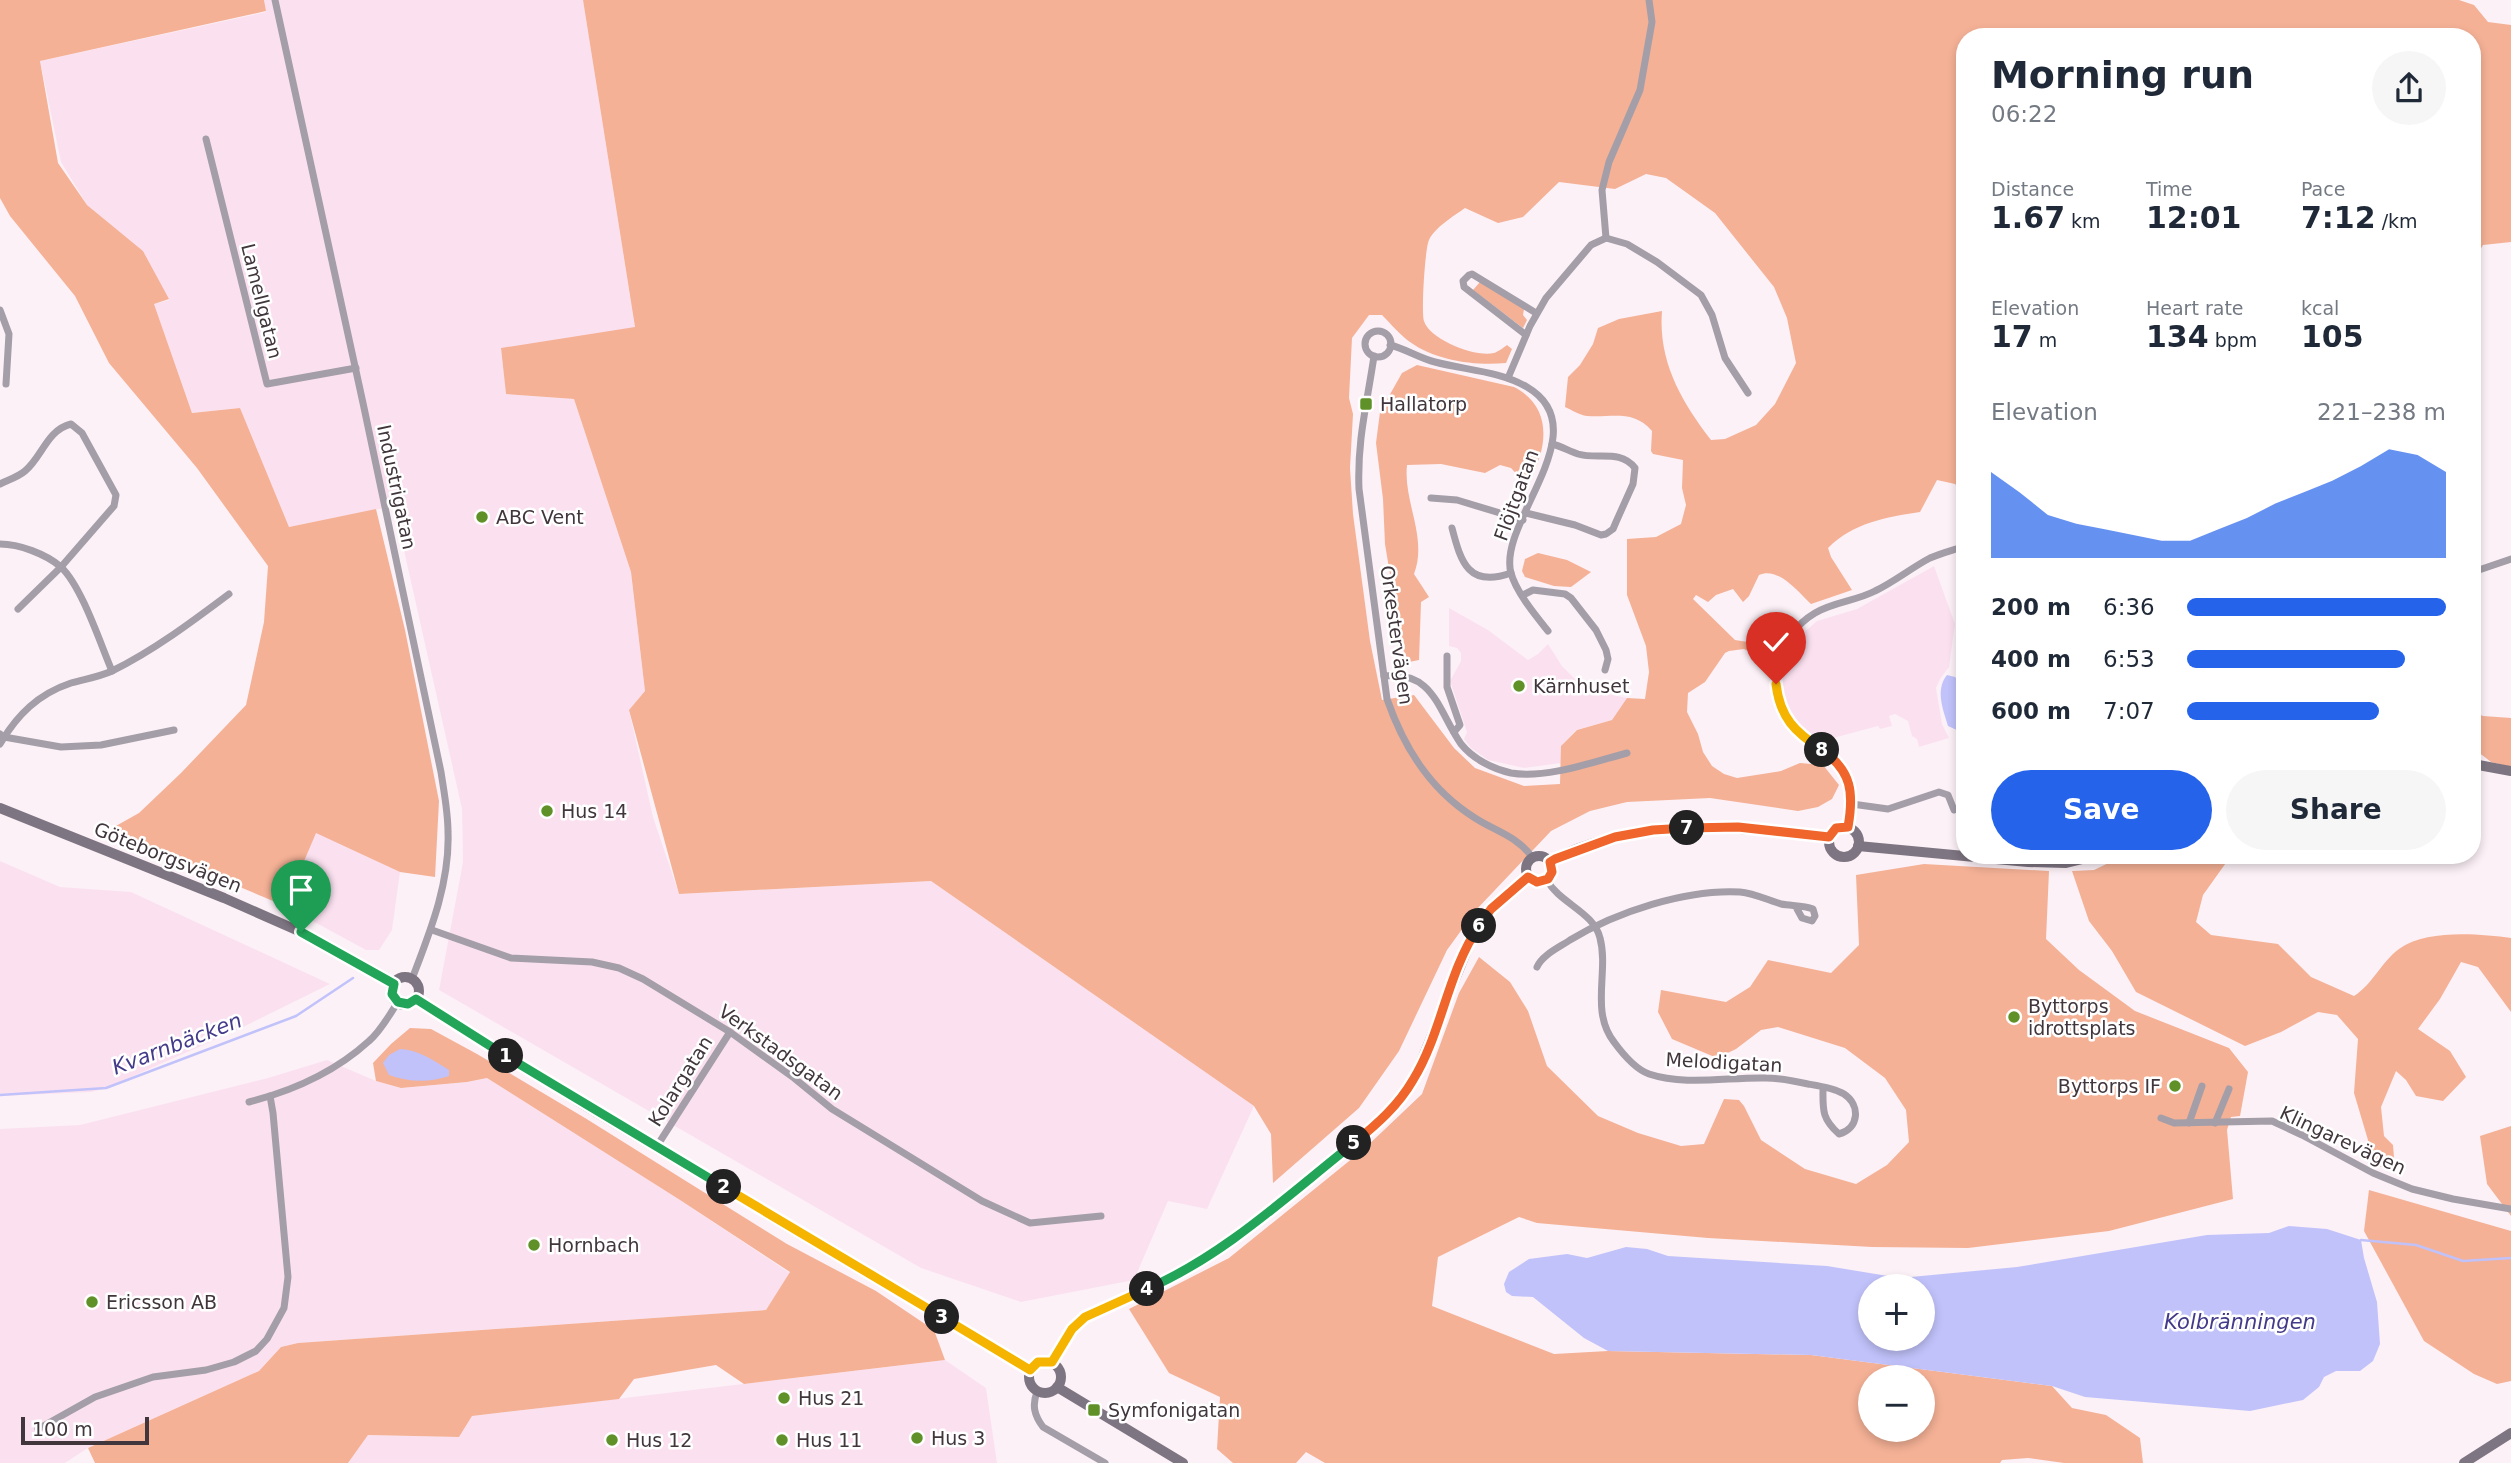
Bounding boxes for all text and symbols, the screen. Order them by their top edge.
button: share [2372,51,2446,125]
text: Morning run [1991,53,2254,97]
text: 06:22 [1991,101,2057,127]
text: Distance [1991,178,2074,200]
text: Time [2146,178,2193,200]
text: Pace [2301,178,2345,200]
text: 1.67 [1991,200,2065,235]
text: 12:01 [2146,200,2242,235]
text: 7:12 [2301,200,2376,235]
text: km [2065,210,2101,232]
text: /km [2376,210,2418,232]
street label: Lamellgatan [237,241,287,361]
text: Elevation [1991,297,2079,319]
text: Heart rate [2146,297,2244,319]
text: kcal [2301,297,2339,319]
text: 17 [1991,319,2033,354]
text: 134 [2146,319,2209,354]
text: 105 [2301,319,2364,354]
text: m [2033,329,2057,351]
text: bpm [2209,329,2257,351]
place label: Hallatorp [1380,393,1467,415]
marker: Hallatorp [1358,396,1374,412]
text: Elevation [1991,399,2098,425]
text: 221–238 m [2317,399,2446,425]
street label: Industrigatan [373,423,421,551]
street label: Flöjtgatan [1489,446,1543,544]
place label: ABC Vent [496,506,584,528]
marker: ABC Vent [474,509,490,525]
street label: Orkestervägen [1376,564,1418,706]
text: 200 m [1991,594,2071,620]
text: 6:36 [2103,594,2155,620]
pin [1746,612,1806,684]
icon: check [1757,623,1795,661]
text: 400 m [1991,646,2071,672]
text: 6:53 [2103,646,2155,672]
place label: Kärnhuset [1533,675,1629,697]
marker: Kärnhuset [1511,678,1527,694]
text: 600 m [1991,698,2071,724]
text: 7:07 [2103,698,2155,724]
pin: 8 [1804,732,1840,768]
text: 8 [1815,738,1828,760]
button: Save [1991,770,2212,850]
button: Share [2226,770,2446,850]
place label: Hus 14 [561,800,627,822]
marker: Hus 14 [539,803,555,819]
pin: 7 [1670,810,1704,846]
text: 7 [1680,816,1693,838]
street label: Göteborgsvägen [91,817,245,897]
pin [271,860,331,932]
icon: arrive [282,871,320,909]
pin: 6 [1462,908,1496,944]
text: 6 [1472,914,1485,936]
place label: Byttorps idrottsplats [2028,995,2136,1039]
street label: Verkstadsgatan [715,1000,847,1104]
water label: Kvarnbäcken [109,1008,245,1080]
marker: Byttorps idrottsplats [2006,1009,2022,1025]
street label: Kolargatan [644,1032,716,1130]
pin: 1 [489,1038,524,1074]
text: 1 [499,1044,512,1066]
street label: Melodigatan [1665,1048,1783,1076]
place label: Byttorps IF [2058,1075,2161,1097]
marker: Byttorps IF [2167,1078,2183,1094]
street label: Klingarevägen [2276,1101,2410,1179]
pin: 5 [1336,1126,1372,1160]
text: 5 [1347,1131,1360,1153]
pin: 2 [706,1170,742,1204]
text: 2 [717,1175,730,1197]
place label: Hornbach [548,1234,640,1256]
marker: Hornbach [526,1237,542,1253]
pin: 4 [1130,1272,1164,1306]
map controls [1858,1274,1935,1442]
button: + [1858,1274,1935,1351]
text: 4 [1140,1277,1153,1299]
place label: Ericsson AB [106,1291,217,1313]
marker: Ericsson AB [84,1294,100,1310]
pin: 3 [925,1300,960,1334]
text: 3 [935,1305,948,1327]
water label: Kolbränningen [2164,1310,2316,1334]
button: − [1858,1365,1935,1442]
place label: Hus 21 [798,1387,864,1409]
marker: Hus 21 [776,1390,792,1406]
place label: Symfonigatan [1108,1399,1240,1421]
marker: Symfonigatan [1086,1402,1102,1418]
scale bar [21,1414,149,1446]
text: 100 m [32,1418,93,1440]
place label: Hus 3 [931,1427,985,1449]
place label: Hus 12 [626,1429,692,1451]
place label: Hus 11 [796,1429,862,1451]
marker: Hus 3 [909,1430,925,1446]
marker: Hus 12 [604,1432,620,1448]
marker: Hus 11 [774,1432,790,1448]

